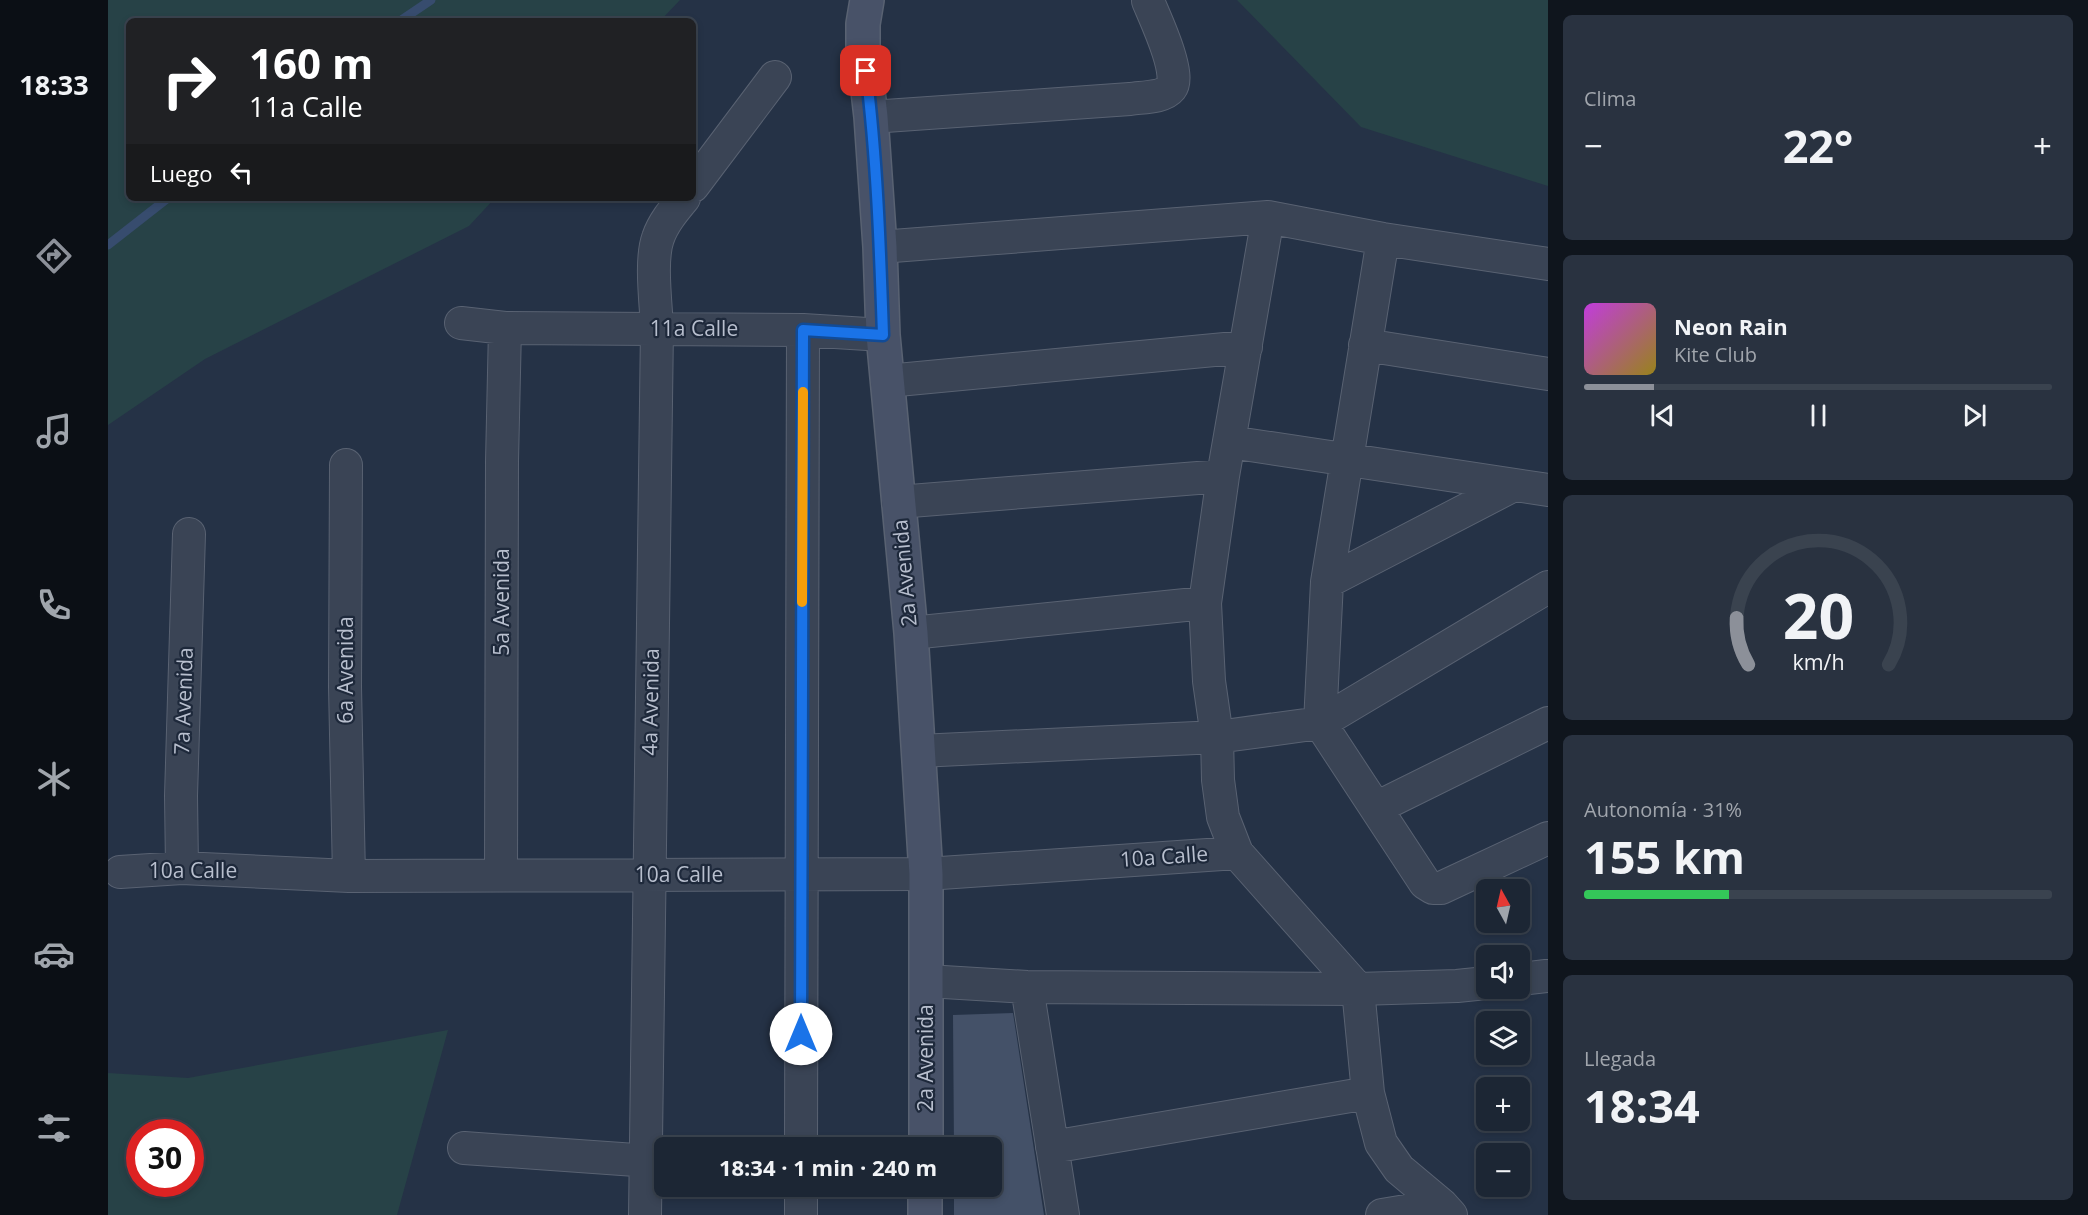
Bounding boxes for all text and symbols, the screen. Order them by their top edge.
text: 160 m [249,34,373,91]
icon: right [150,42,228,120]
pin [840,45,891,96]
icon: arrive [849,54,882,87]
text: 18:33 [19,66,89,103]
text: Clima [1584,85,1636,112]
text: 11a Calle [249,88,363,125]
text: 22° [1783,115,1853,176]
text: − [1584,123,1603,168]
text: + [2033,123,2052,168]
icon: left [225,156,258,189]
text: Luego [150,158,213,188]
icon: directions [33,235,75,277]
text: Neon Rain [1674,311,1788,341]
street label: 11a Calle [650,314,738,342]
text: Kite Club [1674,341,1757,368]
icon: previous [1646,399,1679,432]
icon: pause [1802,399,1835,432]
icon: next [1958,399,1991,432]
icon: music [33,410,75,452]
street label: 2a Avenida [885,518,923,628]
street label: 5a Avenida [487,548,515,656]
text: 20 [1782,572,1854,657]
icon: phone [33,584,75,626]
street label: 6a Avenida [331,616,359,724]
street label: 7a Avenida [167,647,199,755]
text: km/h [1792,647,1844,676]
street label: 4a Avenida [635,648,665,756]
icon: climate [33,758,75,800]
text: Autonomía · 31% [1584,796,1742,823]
text: 155 km [1584,826,1745,887]
street label: 10a Calle [1119,839,1209,873]
street label: 10a Calle [149,856,237,884]
street label: 10a Calle [635,860,723,888]
north arrow [1476,879,1530,933]
map controls [1476,879,1530,1197]
icon: car [33,933,75,975]
button: sound [1476,945,1530,999]
position arrow [769,1002,833,1066]
street label: 2a Avenida [911,1004,939,1112]
button: layers [1476,1011,1530,1065]
text: Llegada [1584,1045,1656,1072]
text: 18:34 [1584,1075,1700,1136]
button: + [1476,1077,1530,1131]
icon: filters [33,1107,75,1149]
speed limit sign: 30 [126,1119,204,1197]
button: − [1476,1143,1530,1197]
text: 18:34 · 1 min · 240 m [719,1152,937,1182]

